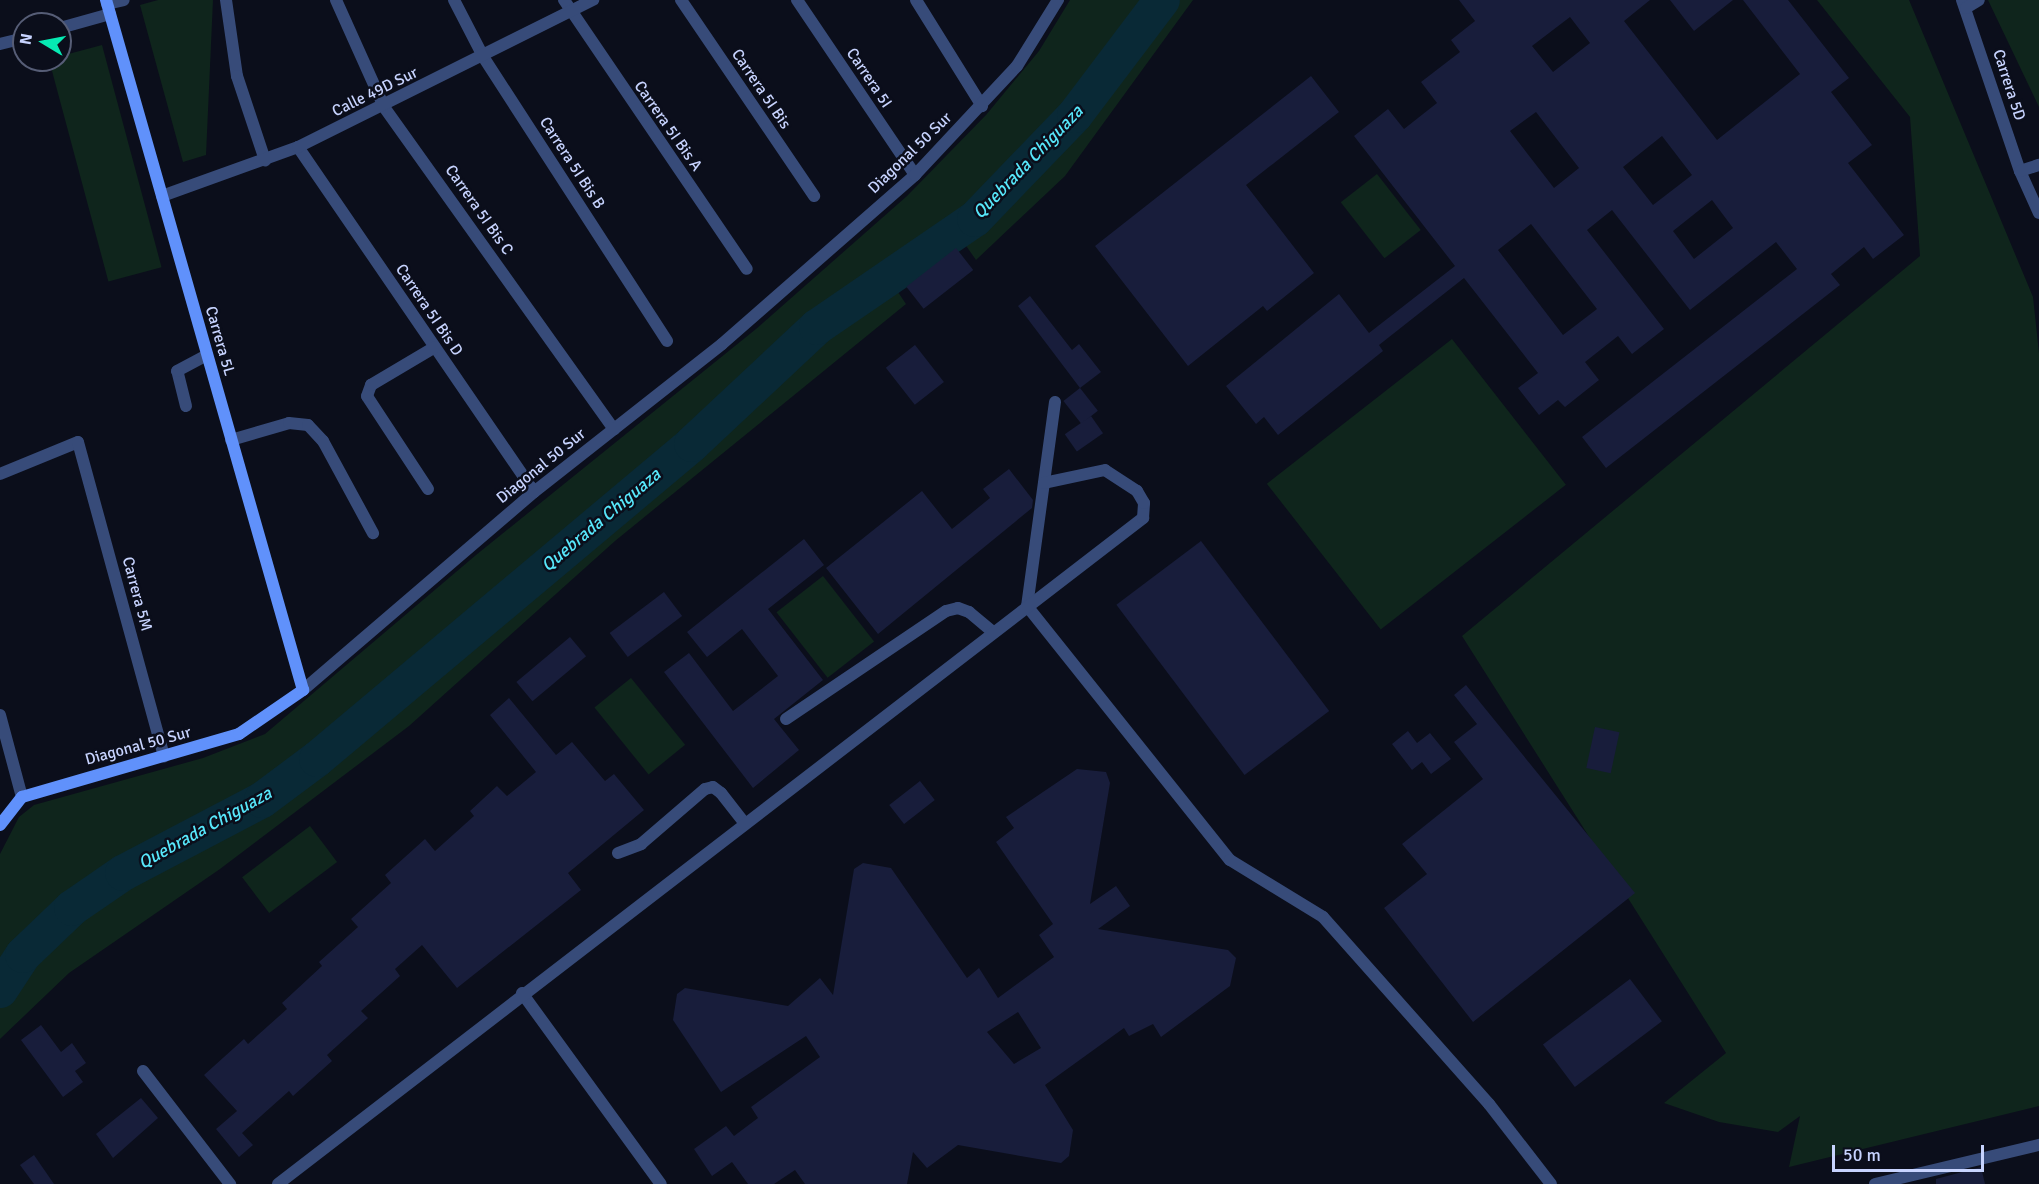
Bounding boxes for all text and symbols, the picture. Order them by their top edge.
north arrow [12,12,72,72]
text: N [15,32,37,46]
street label: Carrera 5I [842,44,896,112]
street label: Carrera 5I Bis [727,45,795,133]
street label: Carrera 5D [1989,47,2029,123]
street label: Calle 49D Sur [329,63,421,121]
street label: Carrera 5I Bis A [630,77,706,175]
water label: Quebrada Chiguaza [968,101,1088,223]
street label: Diagonal 50 Sur [864,108,956,198]
street label: Carrera 5I Bis B [535,113,609,213]
street label: Carrera 5I Bis C [441,161,517,259]
street label: Carrera 5I Bis D [391,261,467,359]
street label: Carrera 5L [201,304,239,378]
street label: Diagonal 50 Sur [493,424,589,508]
water label: Quebrada Chiguaza [537,464,665,576]
street label: Carrera 5M [118,555,156,633]
street label: Diagonal 50 Sur [83,723,193,769]
water label: Quebrada Chiguaza [134,782,276,874]
scale bar [1835,1133,1986,1171]
text: 50 m [1843,1144,1881,1166]

